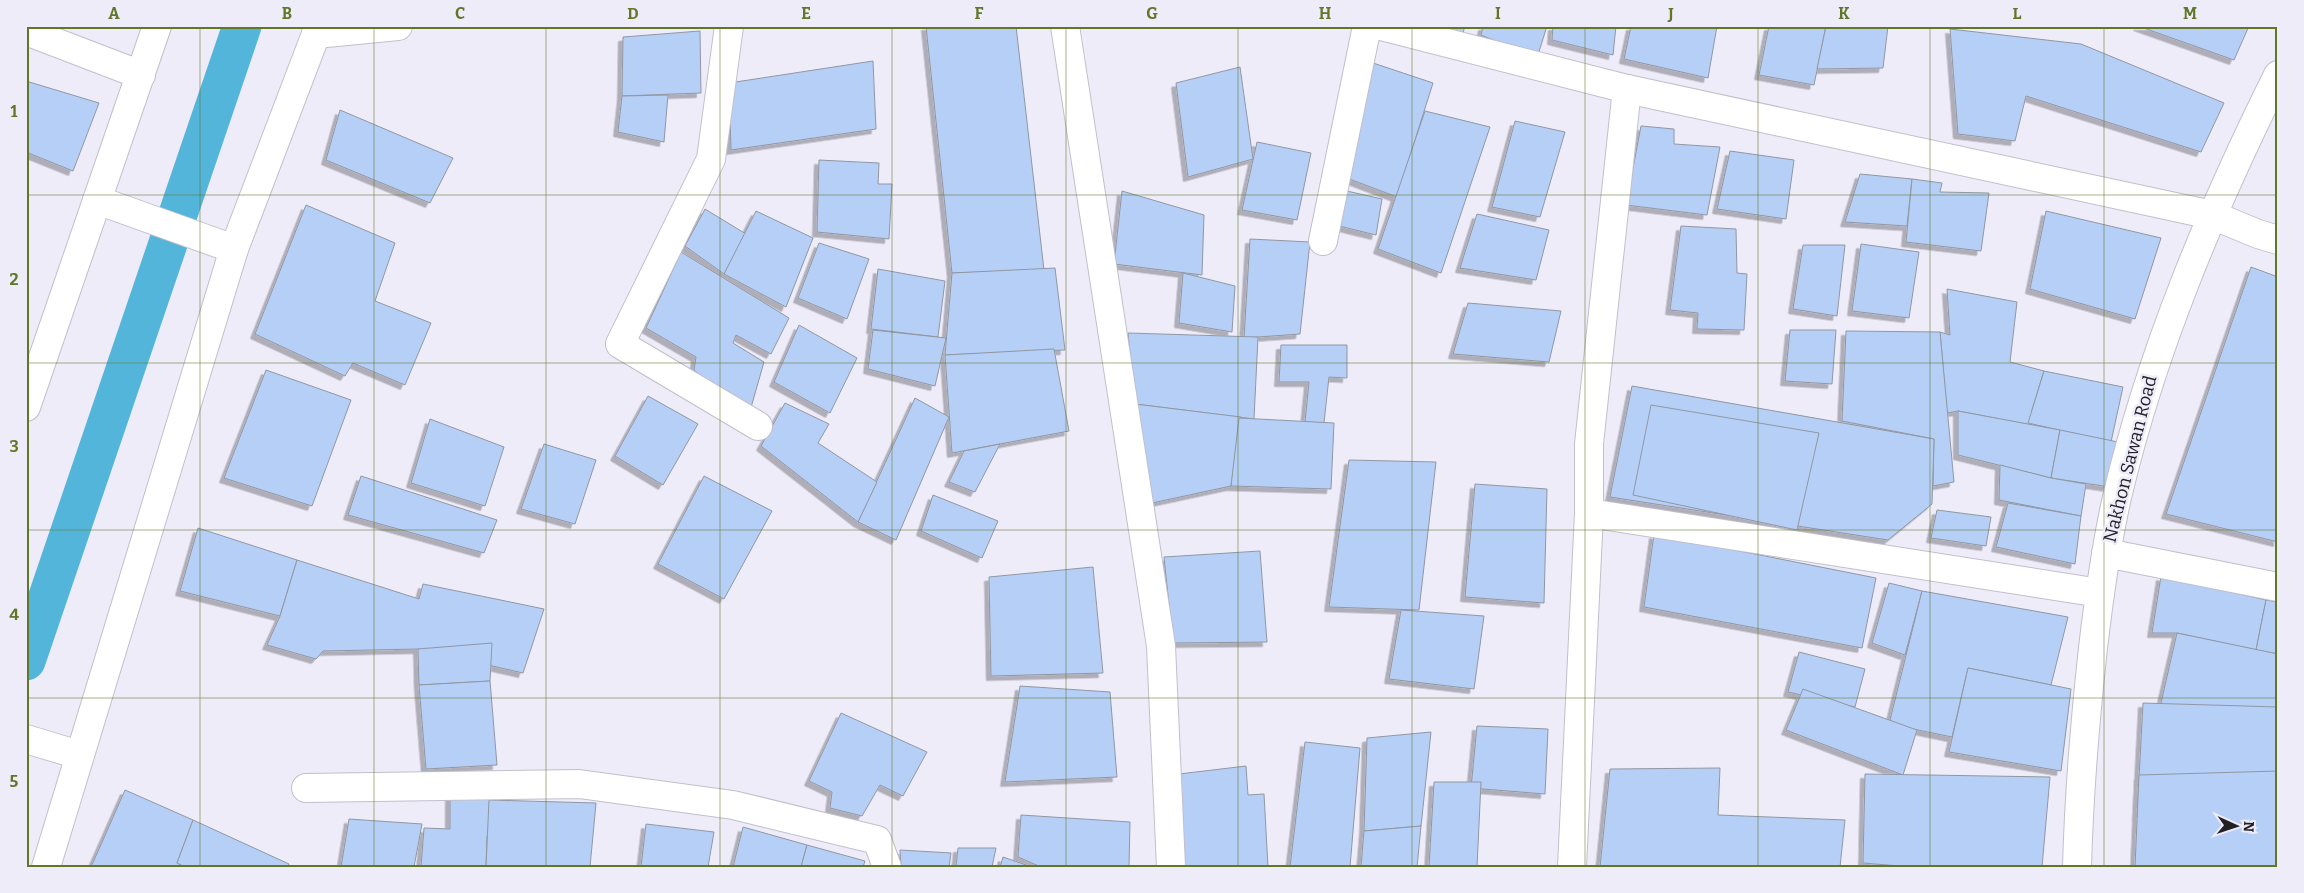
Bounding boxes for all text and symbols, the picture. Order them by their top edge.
text: A [108,4,120,23]
text: B [282,4,292,23]
text: C [455,4,465,23]
text: D [627,4,639,23]
text: E [801,4,811,23]
text: F [975,4,984,23]
text: G [1146,4,1158,23]
text: H [1319,4,1332,23]
text: I [1495,4,1501,23]
text: J [1667,4,1674,23]
text: K [1838,4,1850,23]
text: L [2013,4,2022,23]
text: M [2183,4,2197,23]
text: 1 [11,102,18,121]
text: 2 [9,270,19,289]
street label: Nakhon Sawan Road [2099,373,2161,545]
text: 3 [9,437,19,456]
text: 4 [9,605,19,624]
text: 5 [10,772,19,791]
north arrow [2212,800,2262,850]
text: N [2240,821,2257,833]

